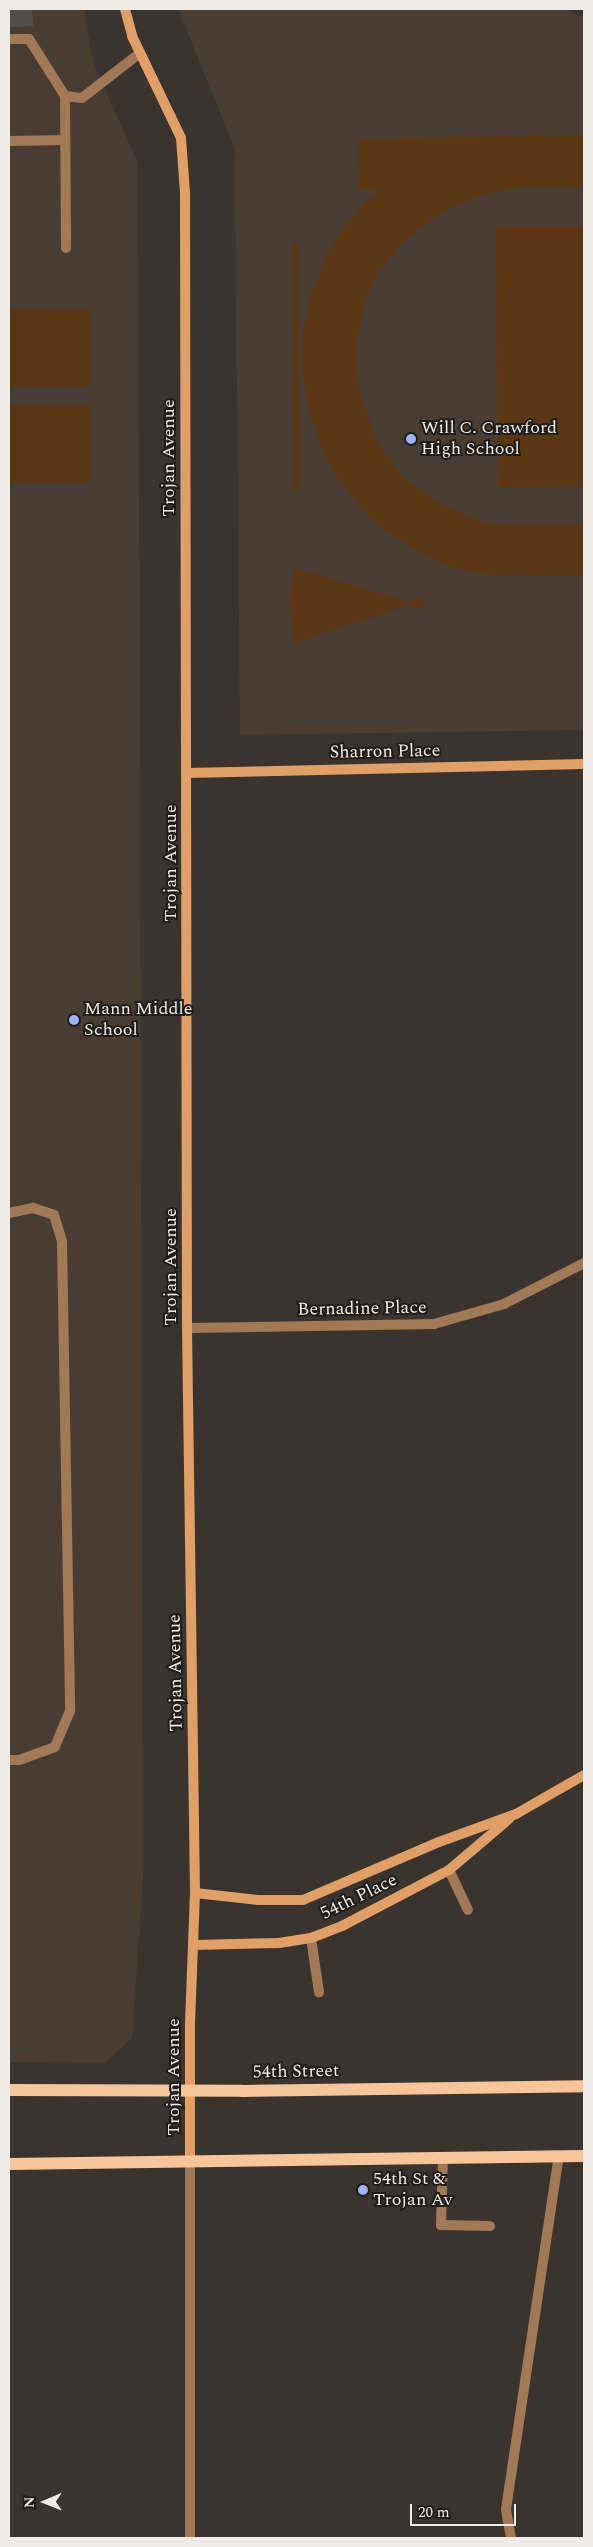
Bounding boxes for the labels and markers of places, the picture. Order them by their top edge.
place label: Will C. Crawford High School [421,418,557,460]
marker: Will C. Crawford High School [405,433,417,445]
place label: Mann Middle School [84,999,193,1042]
marker: Mann Middle School [68,1014,80,1026]
place label: 54th St & Trojan Av [373,2169,452,2212]
marker: 54th St & Trojan Av [357,2184,369,2196]

